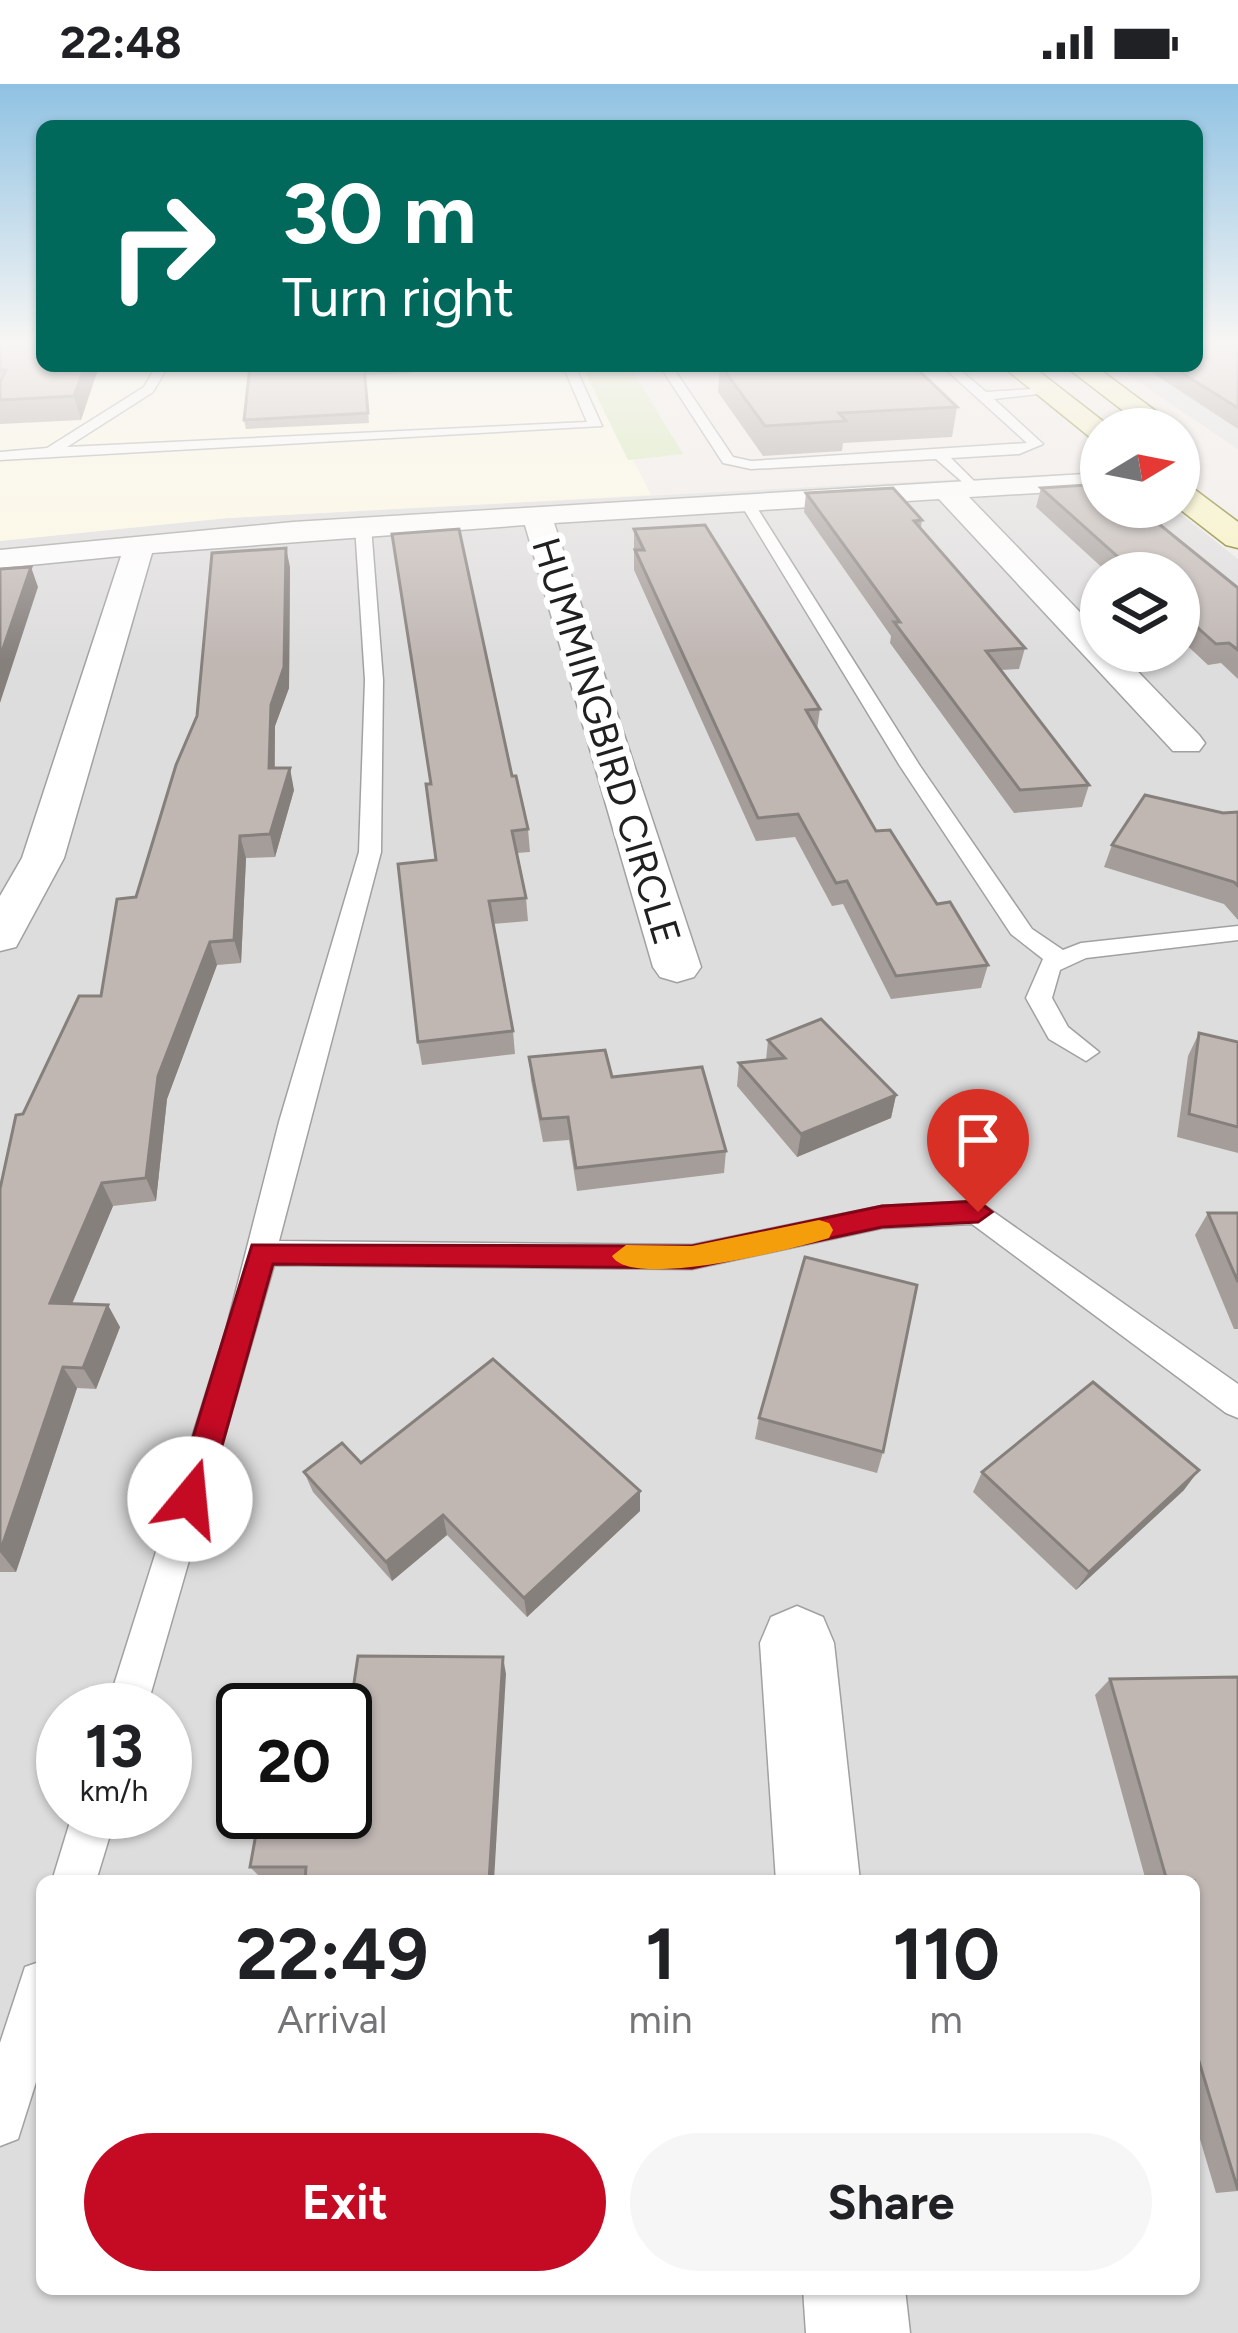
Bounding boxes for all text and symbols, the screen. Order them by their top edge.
text: 22:48 [60,15,182,69]
text: 30 m [282,163,476,264]
icon: right [84,168,240,324]
text: Turn right [282,265,514,330]
north arrow [1080,408,1200,528]
map controls [1080,408,1200,672]
street label: HUMMINGBIRD CIRCLE [522,532,691,950]
button: layers [1080,552,1200,672]
pin [927,1089,1029,1212]
icon: arrive [945,1107,1011,1173]
position arrow [127,1436,253,1562]
speed limit sign: 20 [216,1683,372,1839]
text: 13 [85,1710,143,1782]
text: km/h [80,1772,148,1809]
text: 22:49 [236,1911,428,1997]
text: 1 [645,1911,676,1997]
text: 110 [892,1911,1000,1997]
text: Arrival [277,1996,387,2043]
text: min [628,1996,692,2043]
text: m [930,1996,963,2043]
button: Exit [84,2133,606,2271]
button: Share [630,2133,1152,2271]

